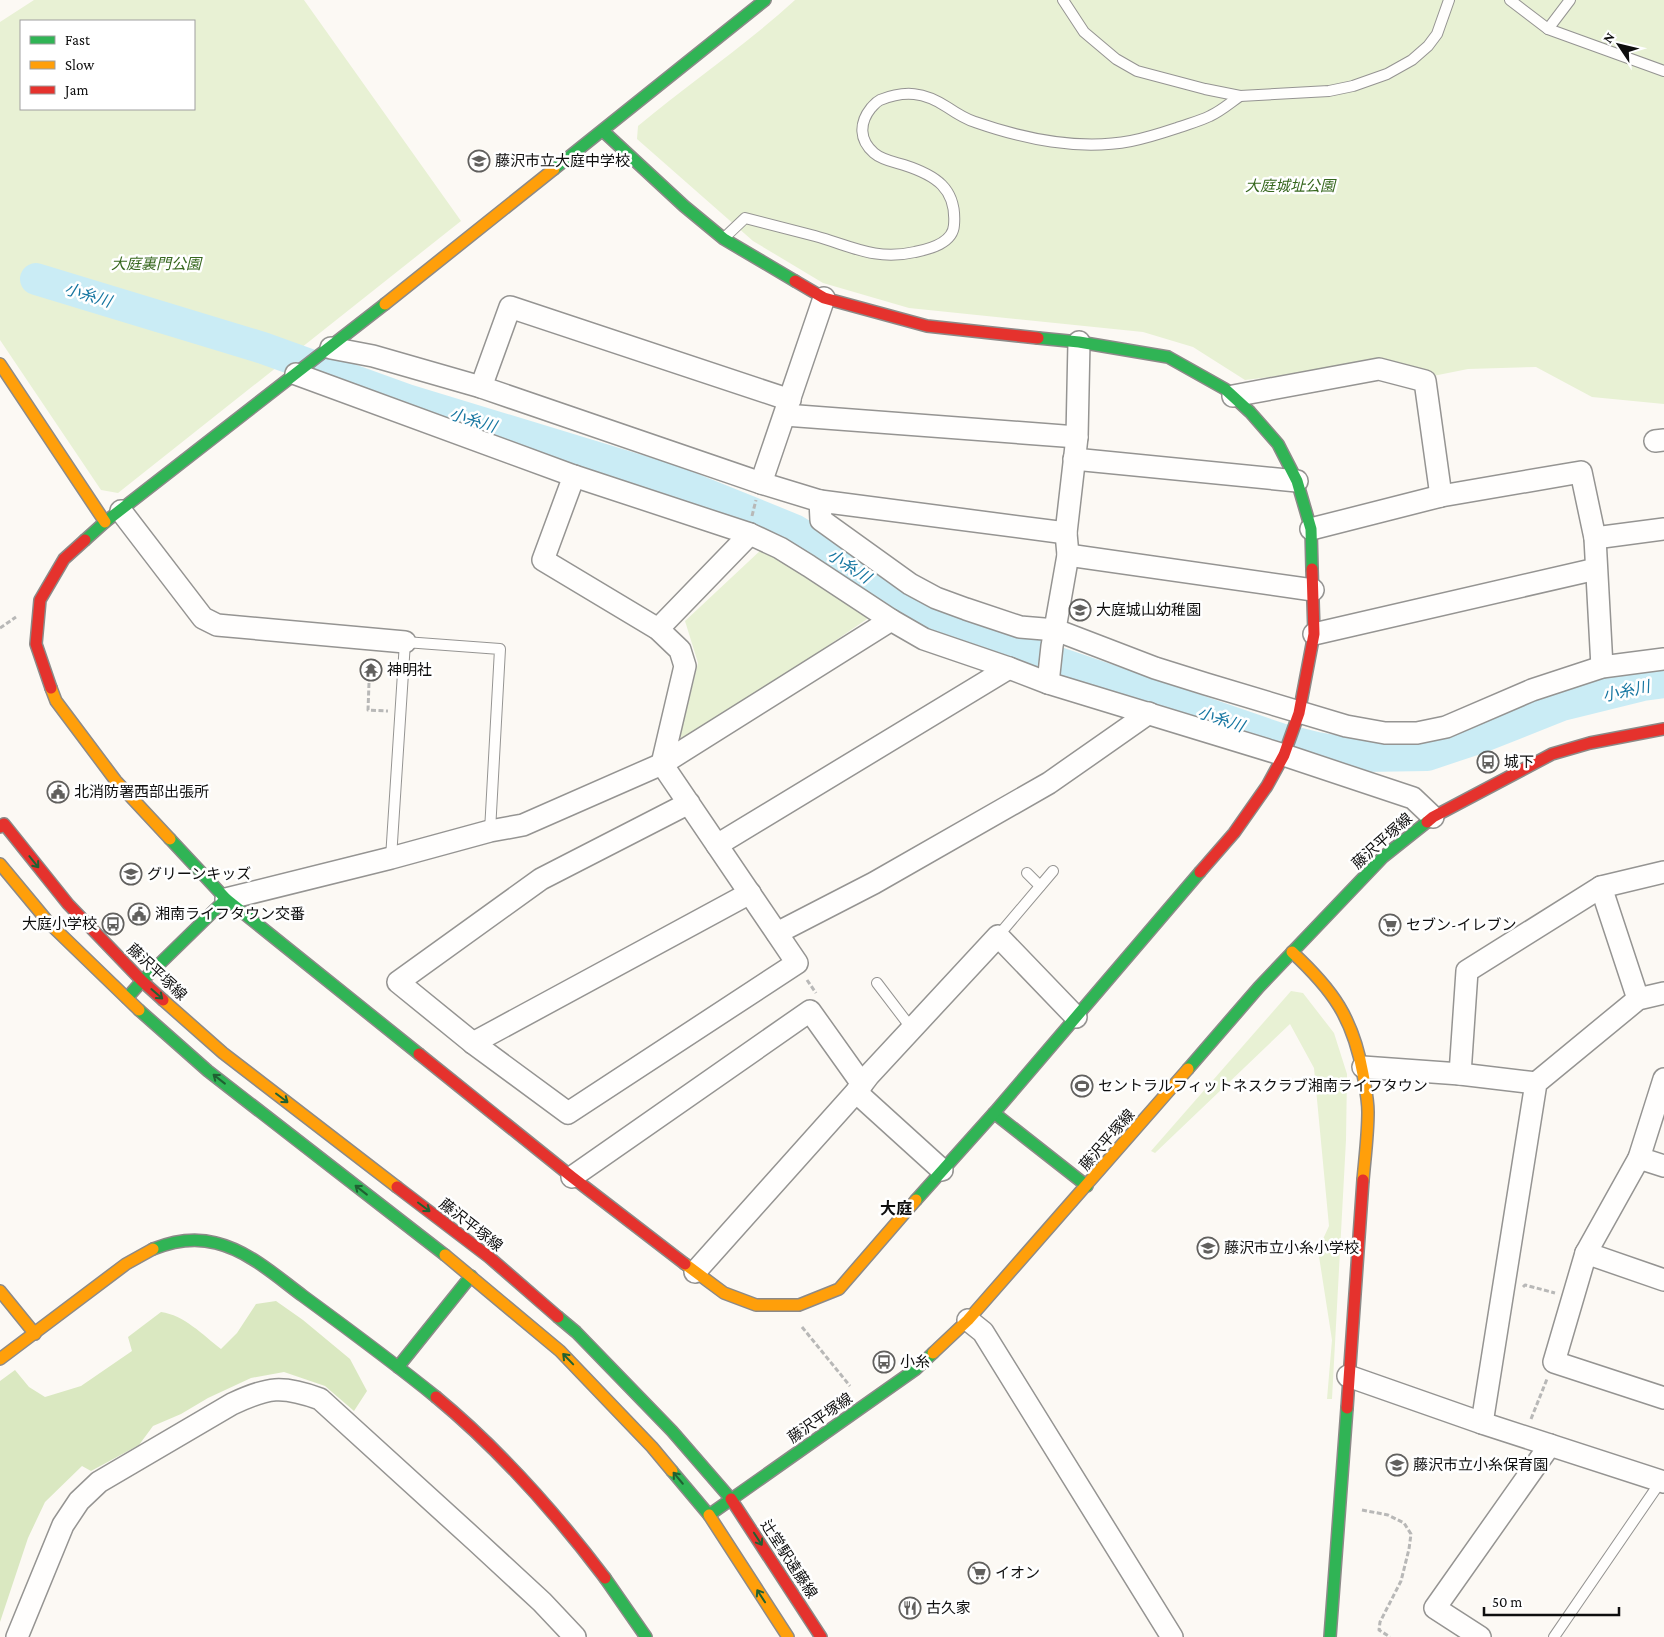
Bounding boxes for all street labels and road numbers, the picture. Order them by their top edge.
street label: 藤沢平塚線 [1349,810,1415,872]
street label: 藤沢平塚線 [124,941,190,1003]
street label: 藤沢平塚線 [1076,1106,1138,1174]
street label: 藤沢平塚線 [437,1196,505,1254]
street label: 藤沢平塚線 [785,1390,855,1446]
street label: 辻堂駅遠藤線 [758,1517,820,1601]

